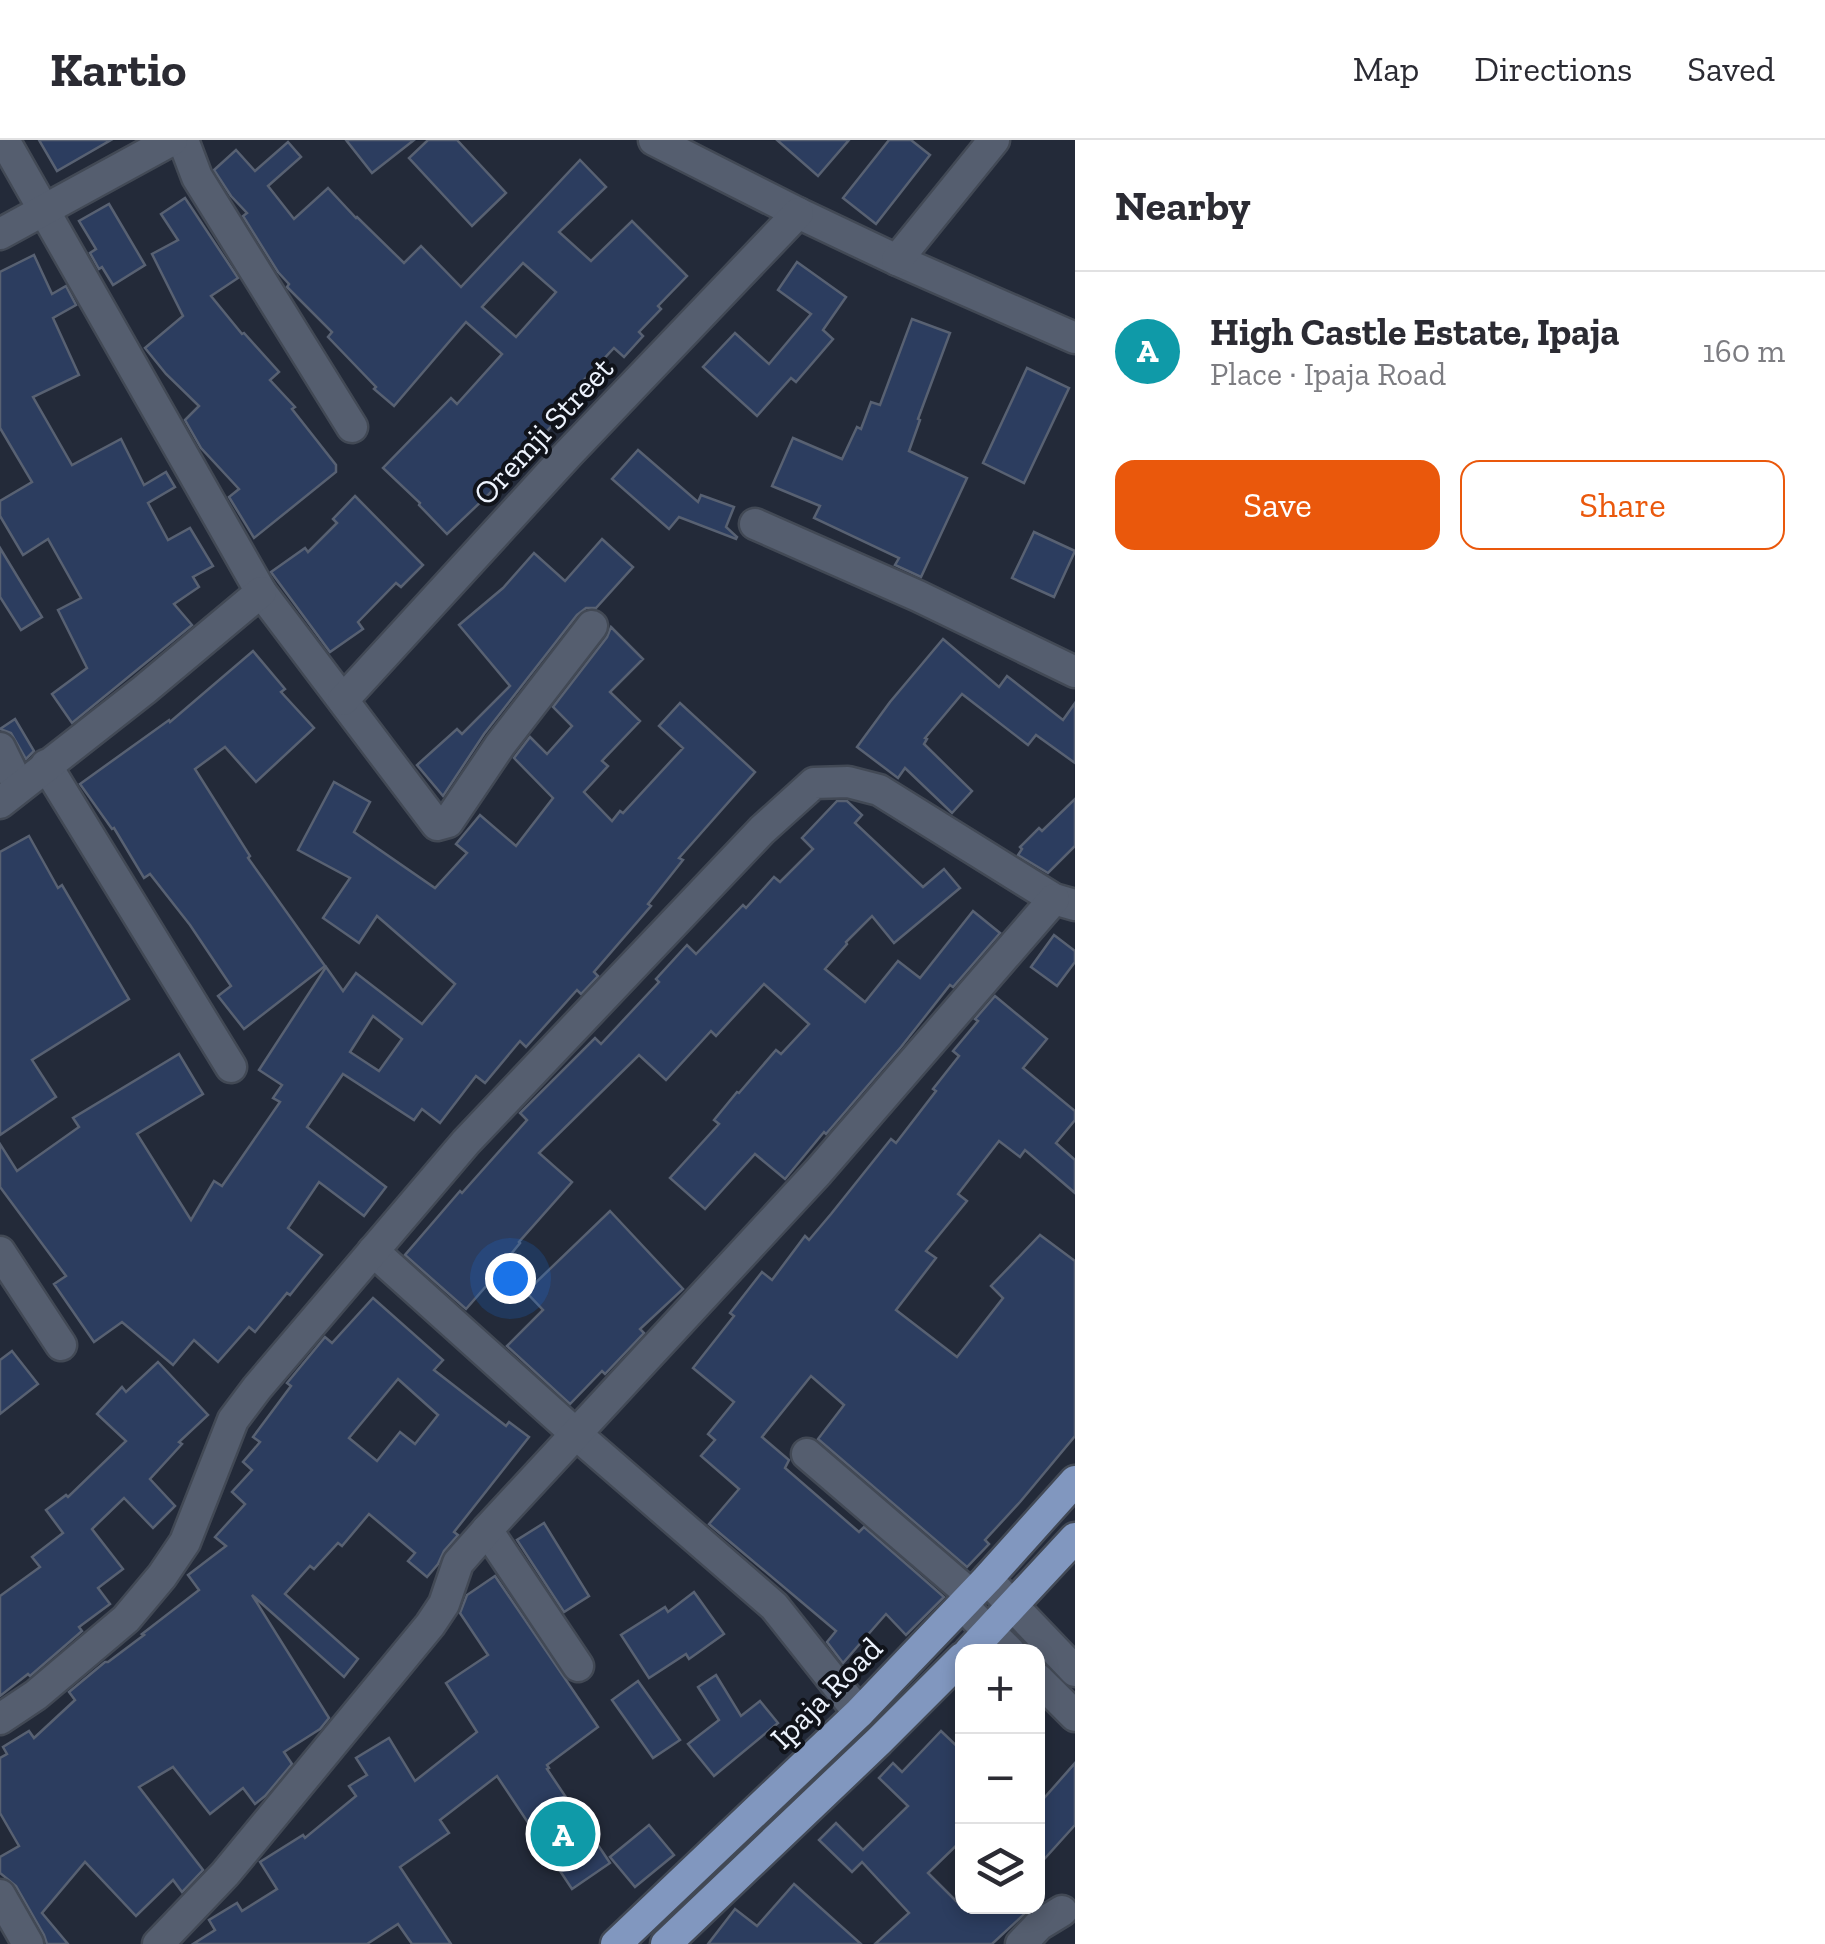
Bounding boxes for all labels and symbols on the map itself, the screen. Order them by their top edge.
street label: Oremji Street [465,349,621,513]
your location [485,1253,536,1304]
street label: Ipaja Road [762,1629,890,1757]
pin: A [530,1796,596,1872]

